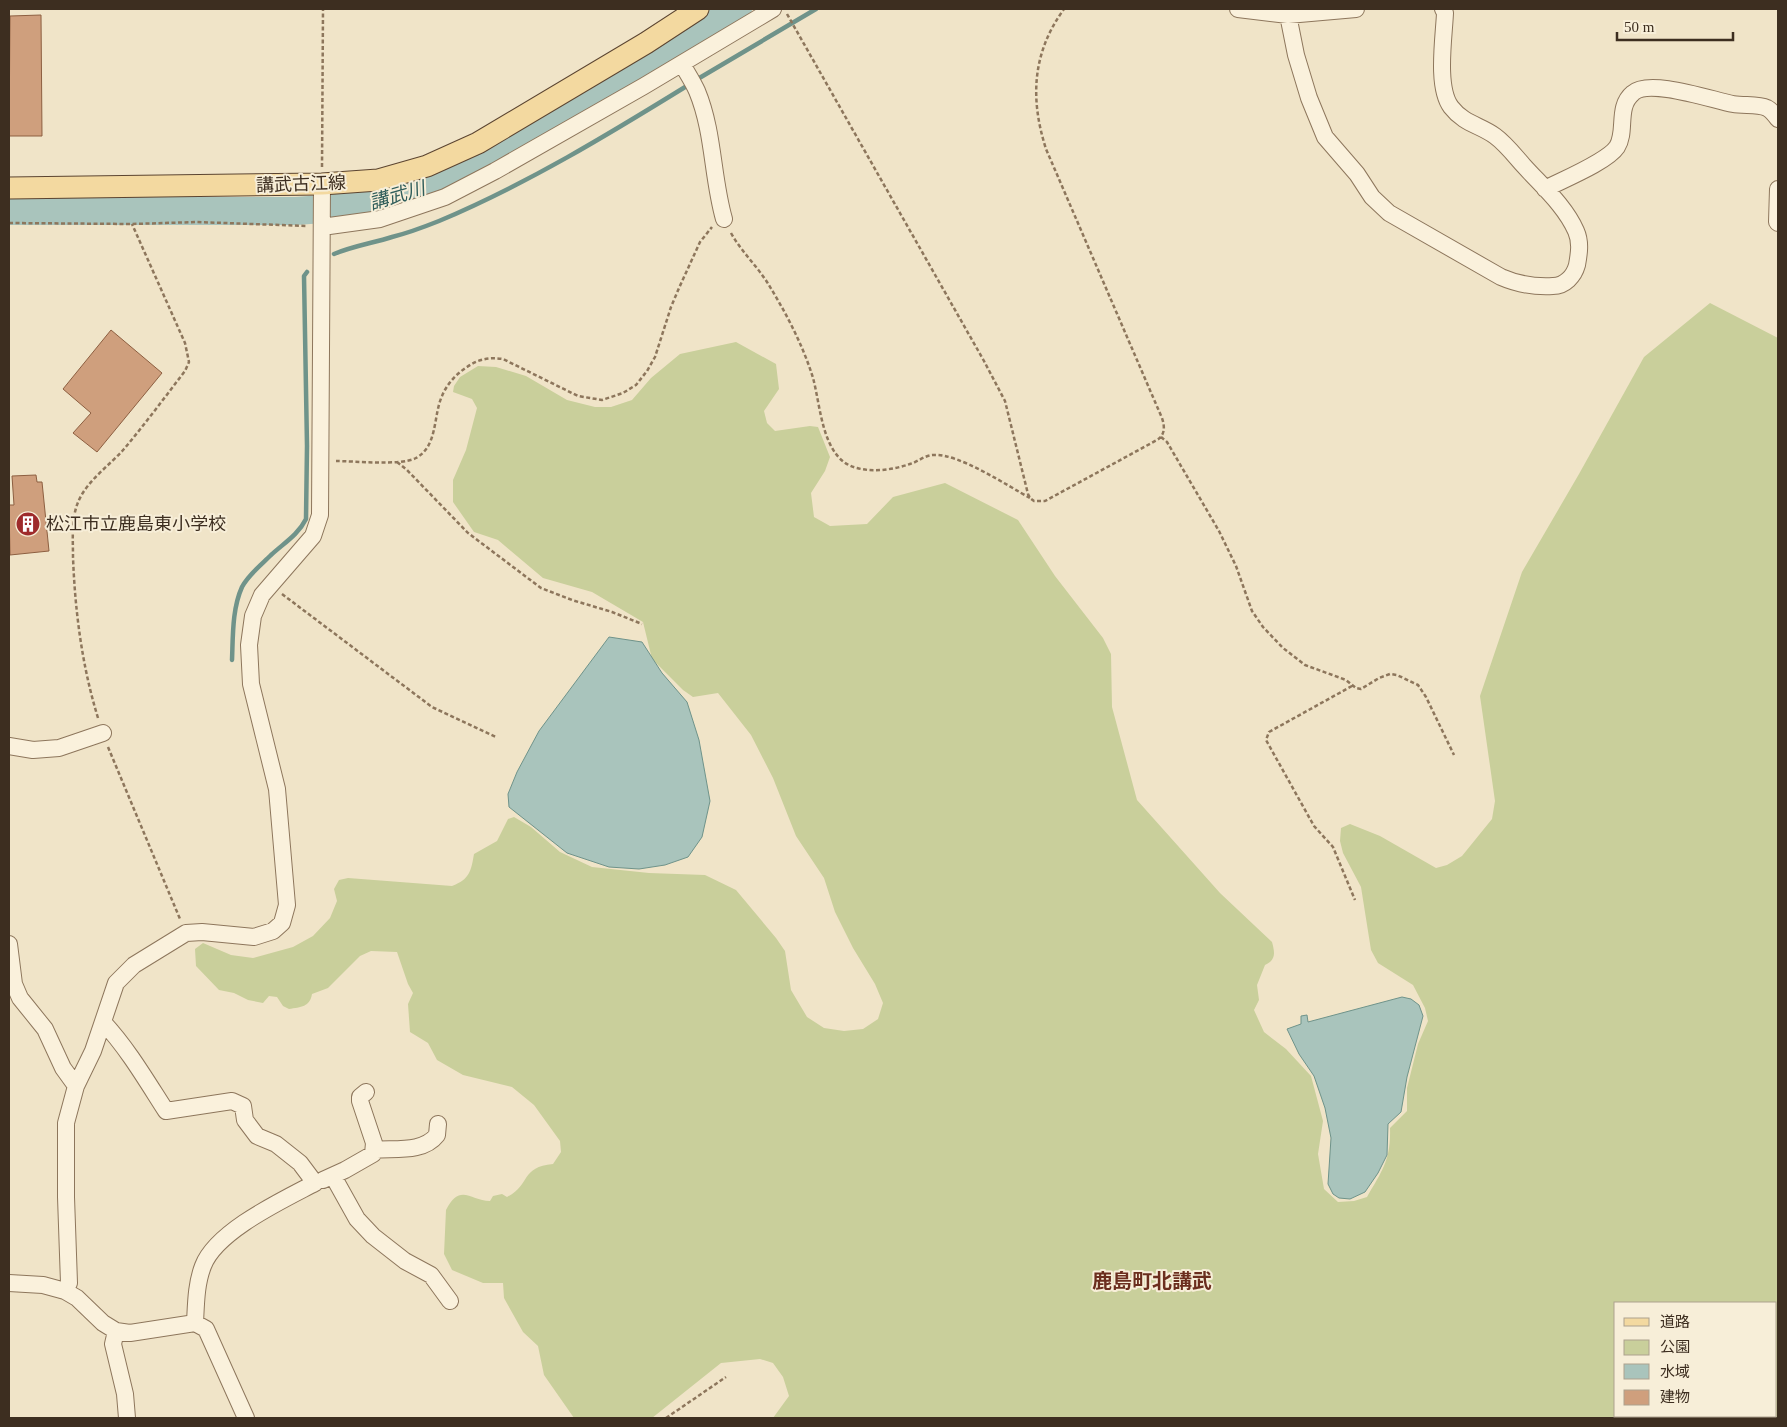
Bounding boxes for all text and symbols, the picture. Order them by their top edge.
scale bar [1617,10,1733,42]
text: 50 m [1624,19,1655,35]
street label: 講武古江線 [256,172,346,196]
water label: 講武川 [367,177,429,213]
building icon: 松江市立鹿島東小学校 [15,511,41,537]
place label: 松江市立鹿島東小学校 [46,514,226,534]
district label: 鹿島町北講武 [1092,1270,1212,1292]
legend [1614,1302,1777,1417]
text: 道路 [1660,1314,1690,1330]
text: 公園 [1660,1339,1690,1355]
text: 水域 [1660,1364,1690,1380]
text: 建物 [1660,1389,1690,1405]

